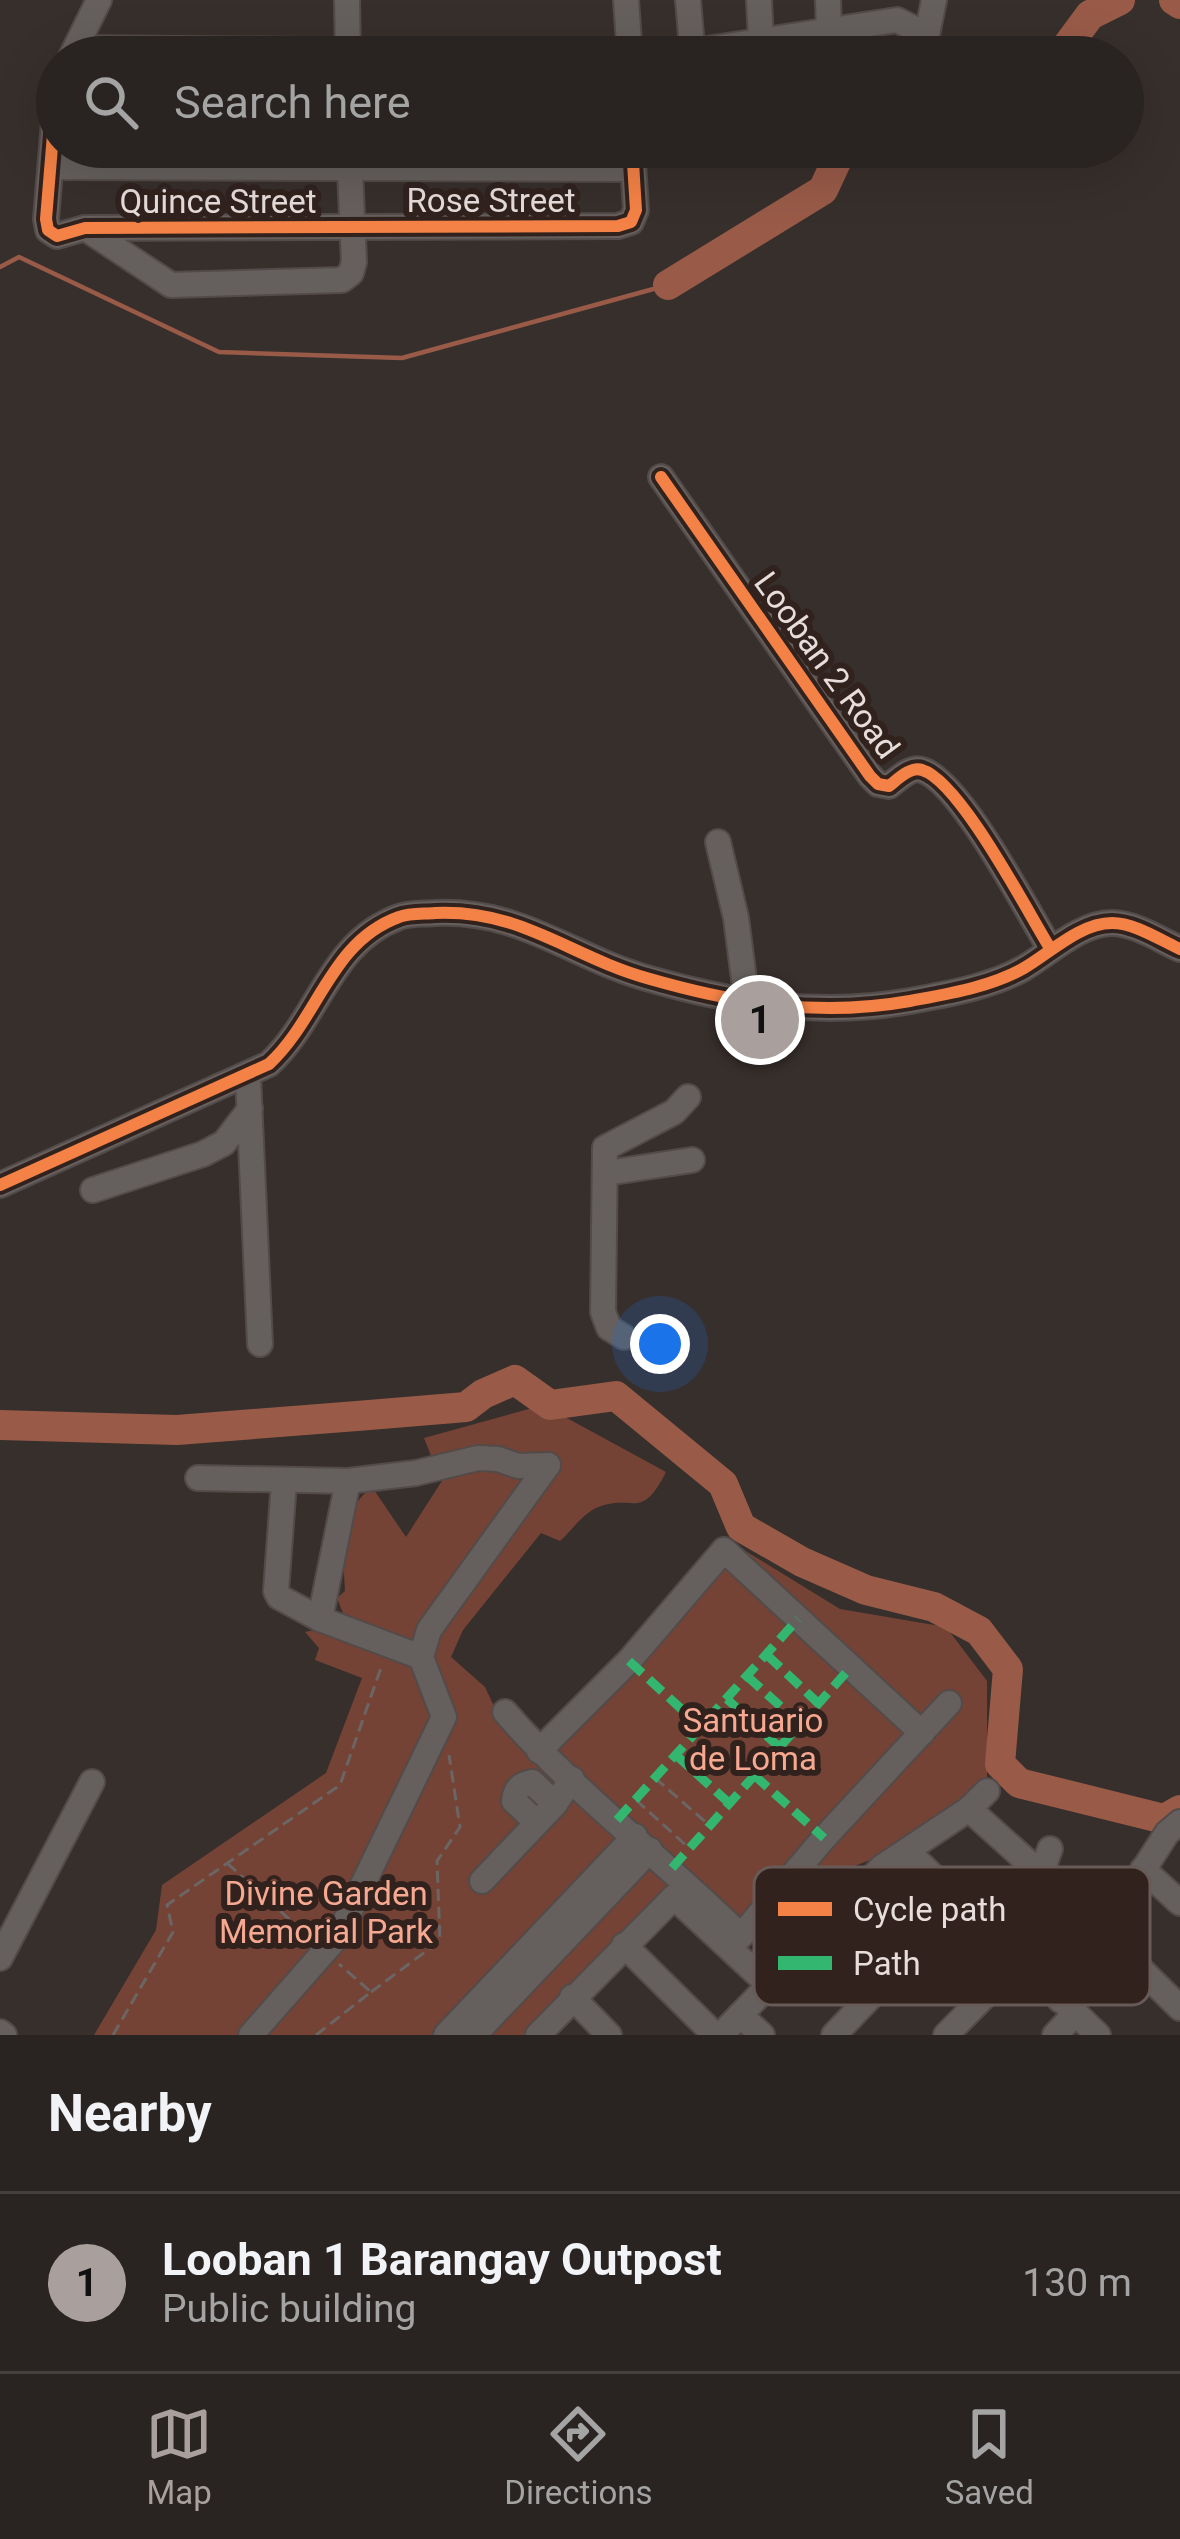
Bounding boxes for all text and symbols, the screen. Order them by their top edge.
search box [36,36,1144,168]
icon: search [78,69,144,135]
text: Search here [174,76,411,129]
street label: Rose Street [407,181,575,220]
street label: Quince Street [119,182,317,221]
street label: Looban 2 Road [746,564,908,766]
pin: 1 [721,975,799,1065]
your location [630,1314,690,1374]
park label: Santuario de Loma [683,1701,823,1778]
legend [754,1867,1150,2005]
park label: Divine Garden Memorial Park [219,1874,433,1951]
text: Cycle path [853,1890,1006,1929]
text: Path [853,1944,921,1983]
text: Nearby [48,2084,212,2143]
text: Looban 1 Barangay Outpost [162,2233,722,2286]
text: 1 [76,2260,98,2306]
text: 130 m [1022,2260,1132,2306]
text: Public building [162,2286,416,2332]
tab: Map [146,2401,212,2512]
tab: Directions [504,2401,653,2512]
tab: Saved [945,2401,1034,2512]

